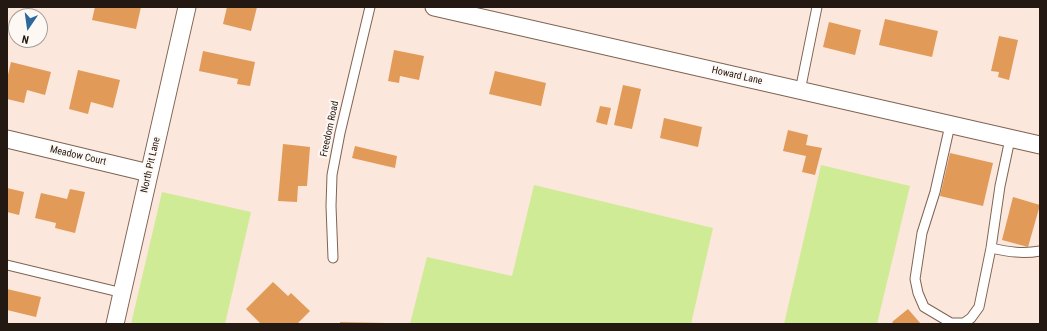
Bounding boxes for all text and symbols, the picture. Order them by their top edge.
north arrow [8,8,48,48]
text: N [21,32,30,46]
street label: Howard Lane [710,64,764,88]
street label: Freedom Road [318,100,342,158]
street label: North Pit Lane [139,136,163,194]
street label: Meadow Court [49,144,107,168]

